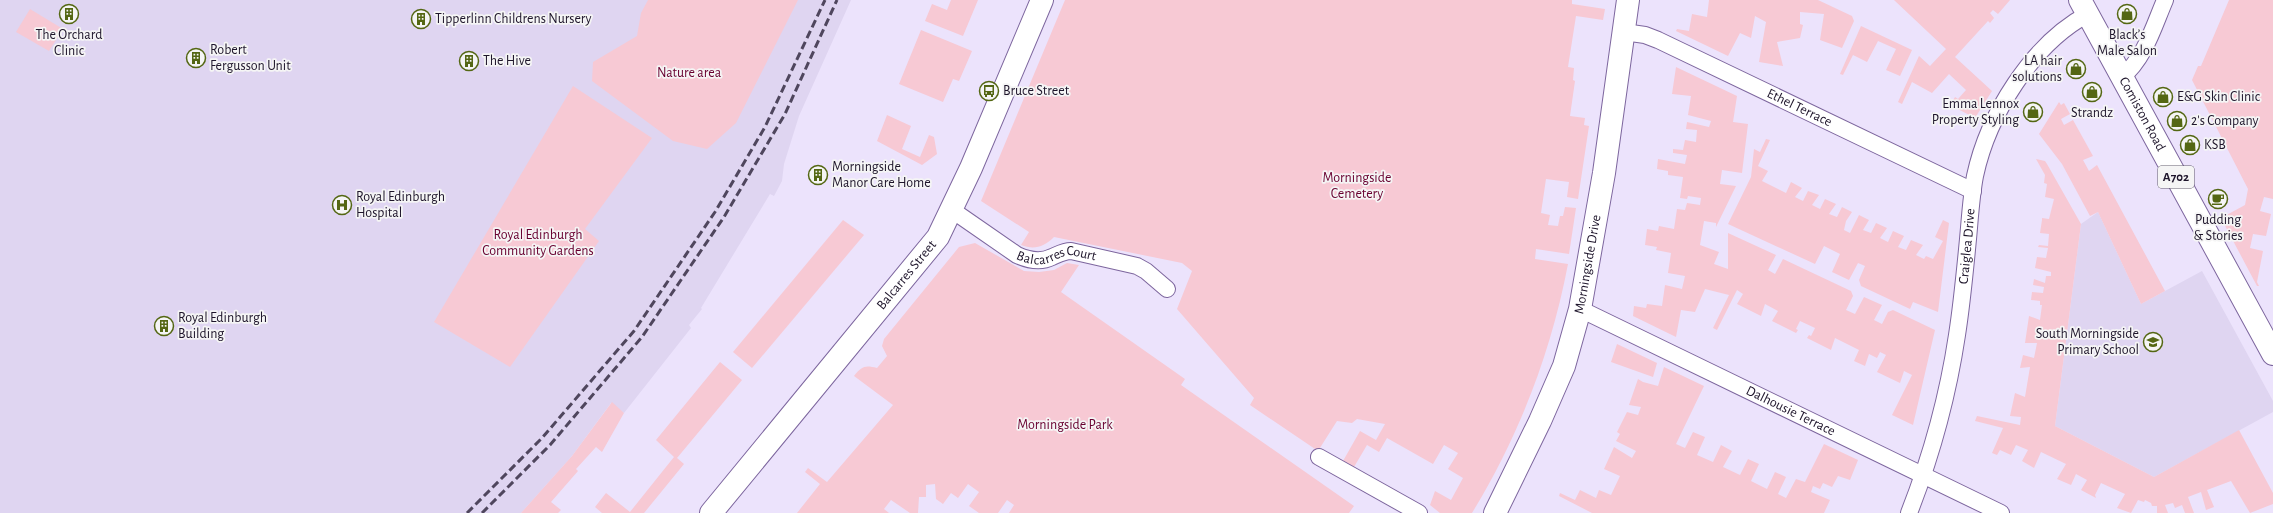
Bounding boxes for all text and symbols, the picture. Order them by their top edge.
building icon: The Orchard Clinic [58,3,80,25]
shop icon: Black’s Male Salon [2116,3,2138,25]
building icon: Tipperlinn Childrens Nursery [410,8,432,30]
place label: Tipperlinn Childrens Nursery [435,12,592,26]
place label: The Orchard Clinic [36,28,102,58]
place label: Black’s Male Salon [2097,28,2157,58]
place label: Robert Fergusson Unit [210,43,291,73]
building icon: Robert Fergusson Unit [185,47,207,69]
building icon: The Hive [458,50,480,72]
place label: The Hive [483,54,531,68]
place label: LA hair solutions [2012,54,2062,84]
shop icon: LA hair solutions [2065,58,2087,80]
park label: Nature area [657,66,722,80]
street label: Comiston Road [2116,75,2168,153]
bus stop icon: Bruce Street [978,80,1000,102]
shop icon: Strandz [2081,81,2103,103]
place label: Bruce Street [1003,84,1070,98]
street label: Ethel Terrace [1765,86,1834,129]
shop icon: E&G Skin Clinic [2152,86,2174,108]
place label: E&G Skin Clinic [2177,90,2261,104]
place label: Emma Lennox Property Styling [1932,97,2019,127]
shop icon: Emma Lennox Property Styling [2022,101,2044,123]
place label: Strandz [2071,106,2113,120]
shop icon: 2's Company [2166,110,2188,132]
place label: 2's Company [2191,114,2259,128]
shop icon: KSB [2179,134,2201,156]
place label: KSB [2204,138,2226,152]
place label: Morningside Manor Care Home [832,160,931,190]
building icon: Morningside Manor Care Home [807,164,829,186]
road number: A702 [2158,166,2194,188]
park label: Morningside Cemetery [1323,171,1391,201]
cafe icon: Pudding & Stories [2207,188,2229,210]
place label: Royal Edinburgh Hospital [356,190,445,220]
hospital icon: Royal Edinburgh Hospital [331,194,353,216]
street label: Craiglea Drive [1957,208,1978,285]
place label: Pudding & Stories [2193,213,2243,243]
street label: Morningside Drive [1572,214,1604,315]
park label: Royal Edinburgh Community Gardens [482,228,594,258]
street label: Balcarres Street [874,237,939,312]
street label: Balcarres Court [1014,244,1098,267]
place label: Royal Edinburgh Building [178,311,267,341]
building icon: Royal Edinburgh Building [153,315,175,337]
place label: South Morningside Primary School [2036,327,2139,357]
school or university icon: South Morningside Primary School [2142,331,2164,353]
street label: Dalhousie Terrace [1744,384,1837,439]
park label: Morningside Park [1017,418,1113,432]

